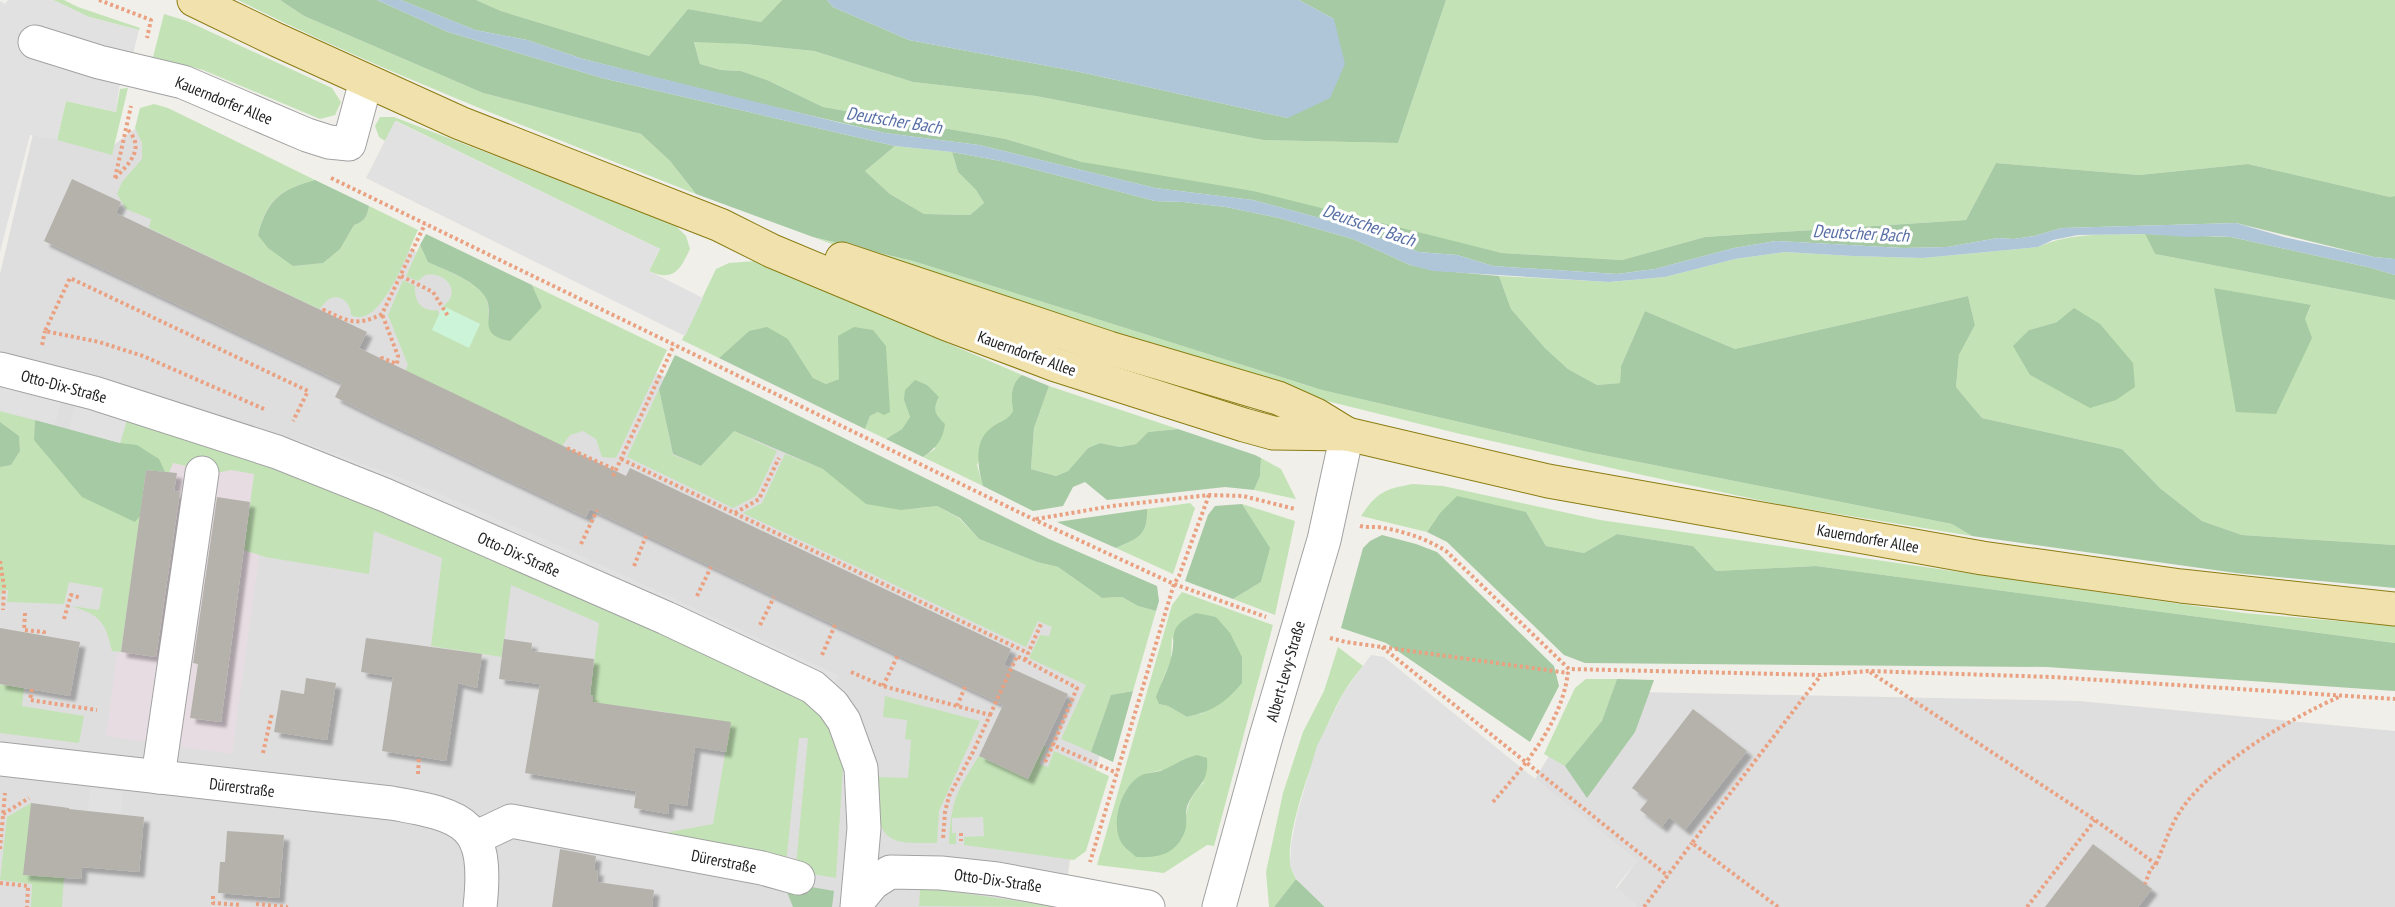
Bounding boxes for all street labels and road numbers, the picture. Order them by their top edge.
street label: Kauerndorfer Allee [172,71,276,129]
street label: Kauerndorfer Allee [975,326,1079,380]
street label: Otto-Dix-Straße [19,365,109,407]
street label: Kauerndorfer Allee [1815,519,1921,557]
street label: Otto-Dix-Straße [475,527,563,581]
street label: Albert-Levy-Straße [1261,618,1309,724]
street label: Dürerstraße [208,773,276,801]
street label: Dürerstraße [690,845,758,877]
street label: Otto-Dix-Straße [953,864,1043,896]

